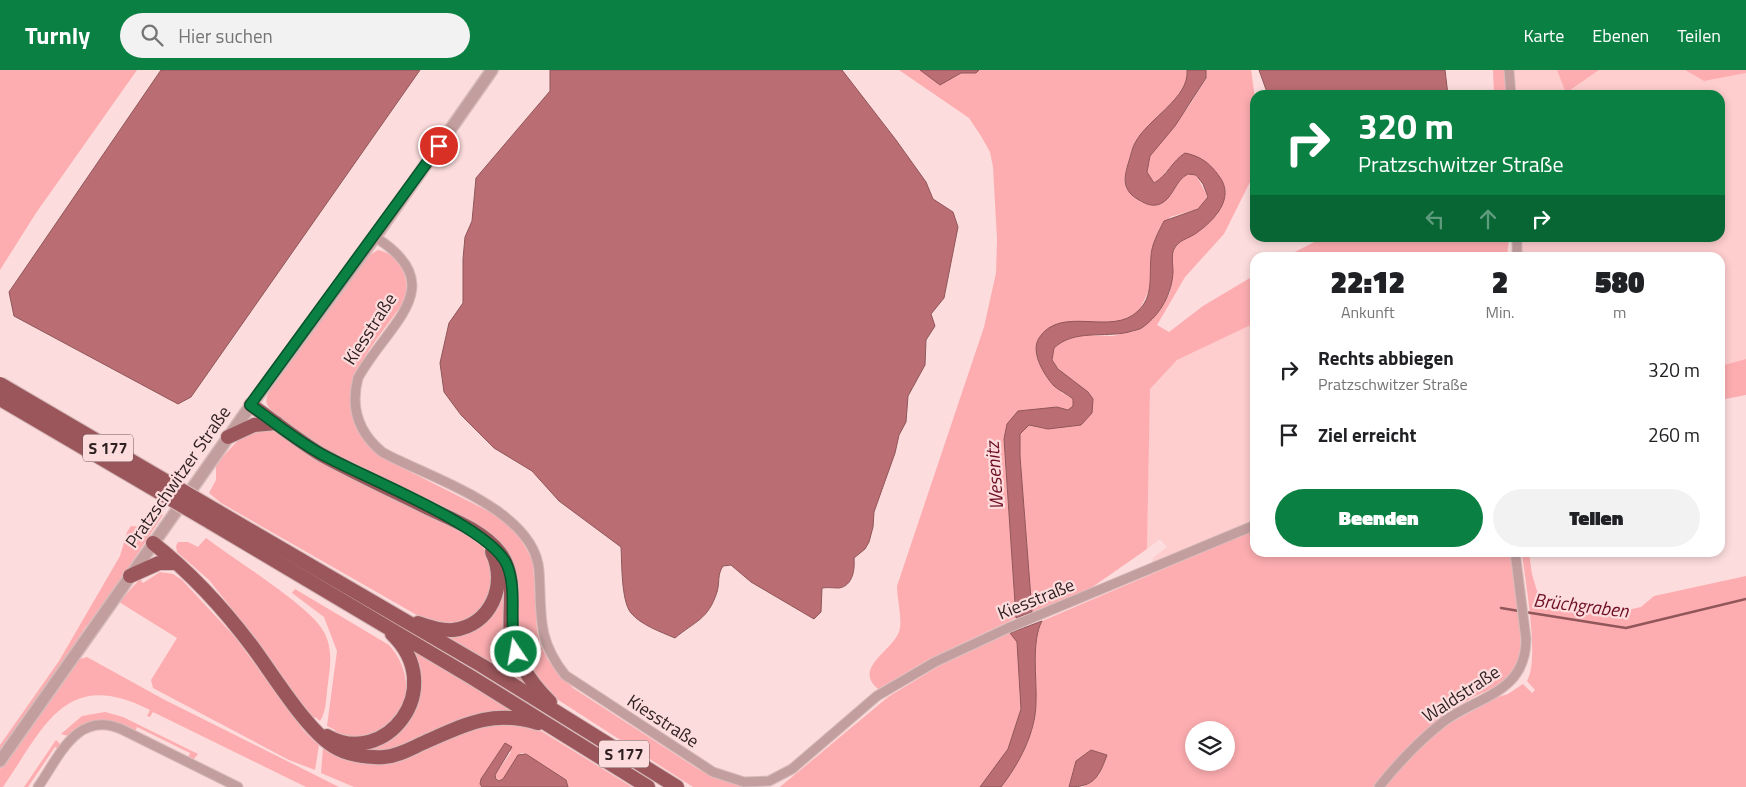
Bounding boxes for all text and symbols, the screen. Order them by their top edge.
search box [120,13,470,58]
text: Turnly [25,17,90,53]
icon: search [138,21,166,49]
text: Hier suchen [178,21,273,50]
text: Karte [1523,22,1564,49]
text: Ebenen [1592,22,1649,49]
text: Teilen [1677,22,1721,49]
text: 320 m [1358,99,1454,153]
icon: right [1275,110,1340,175]
pin [418,125,460,167]
icon: arrive [425,132,453,160]
text: Pratzschwitzer Straße [1358,147,1564,181]
icon: left [1421,205,1449,233]
icon: ahead [1474,205,1502,233]
icon: right [1527,205,1555,233]
text: 22:12 [1330,259,1405,305]
text: 2 [1492,259,1508,305]
text: 580 [1595,259,1645,305]
street label: Kiesstraße [336,287,403,370]
text: Ankunft [1341,300,1395,324]
text: Min. [1486,300,1515,324]
text: m [1613,300,1626,324]
text: Rechts abbiegen [1318,343,1454,372]
text: 320 m [1648,355,1700,384]
icon: right [1275,356,1303,384]
text: Pratzschwitzer Straße [1318,372,1468,396]
street label: Pratzschwitzer Straße [118,400,237,553]
text: Ziel erreicht [1318,420,1416,449]
text: 260 m [1648,420,1700,449]
icon: arrive [1275,421,1303,449]
road number: S 177 [83,434,133,462]
water label: Wesenitz [977,439,1010,511]
button: Beenden [1275,489,1483,547]
button: Teilen [1493,489,1700,547]
street label: Kiesstraße [993,571,1078,626]
water label: Brüchgraben [1532,584,1631,625]
position arrow [489,625,541,677]
street label: Waldstraße [1417,658,1505,729]
street label: Kiesstraße [622,687,705,754]
map controls [1185,721,1235,771]
button: layers [1185,721,1235,771]
road number: S 177 [599,741,649,768]

